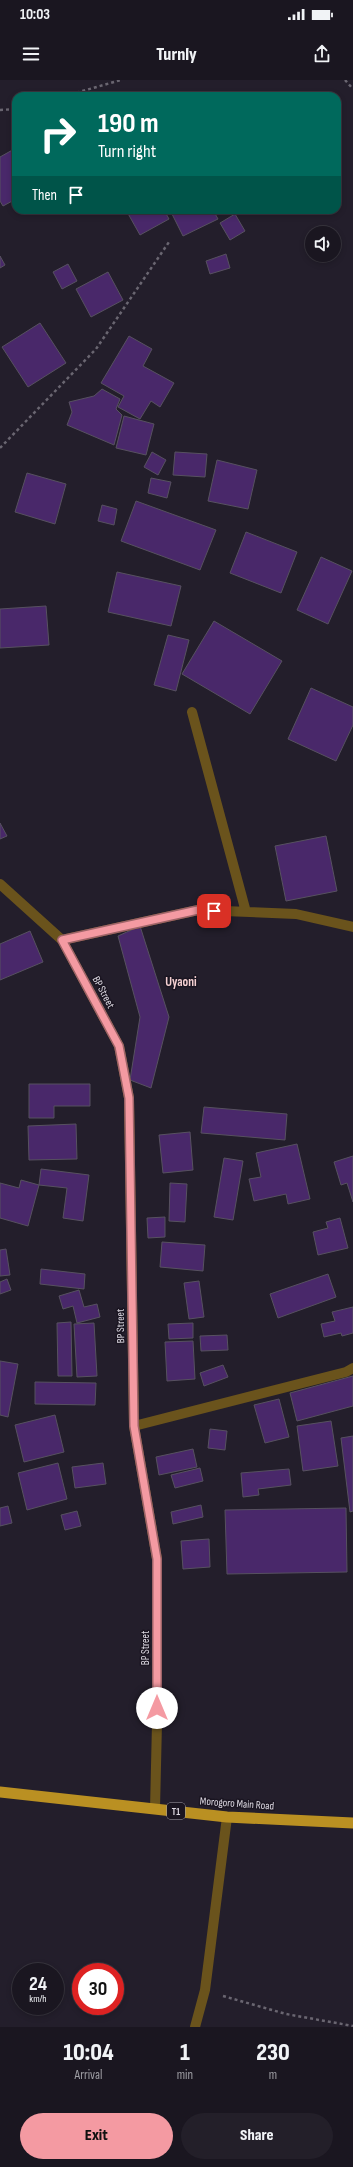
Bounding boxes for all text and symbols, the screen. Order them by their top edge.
text: 10:03 [20,5,50,24]
icon: menu [20,43,42,65]
icon: share [311,43,333,65]
text: Turnly [156,44,197,65]
text: 190 m [98,107,159,140]
icon: right [32,108,84,160]
text: Turn right [98,141,156,162]
icon: arrive [65,184,87,206]
text: Then [32,186,57,205]
map controls [305,226,341,262]
button: sound [305,226,341,262]
pin [197,894,231,928]
icon: arrive [203,900,225,922]
street label: BP Street [90,974,118,1011]
district label: Uyaoni [165,974,197,990]
street label: BP Street [114,1308,127,1343]
street label: BP Street [139,1630,152,1665]
position arrow [136,1687,178,1729]
street label: Morogoro Main Road [199,1794,275,1813]
road number: T1 [167,1803,185,1819]
speed limit sign: 30 [72,1963,124,2015]
text: 24 [29,1972,47,1996]
text: km/h [29,1993,47,2005]
text: 10:04 [63,2038,114,2067]
text: 1 [180,2038,190,2067]
text: 230 [256,2038,290,2067]
text: Arrival [74,2067,102,2083]
text: min [177,2067,193,2083]
text: m [269,2067,277,2083]
button: Exit [20,2113,173,2159]
button: Share [181,2113,333,2159]

